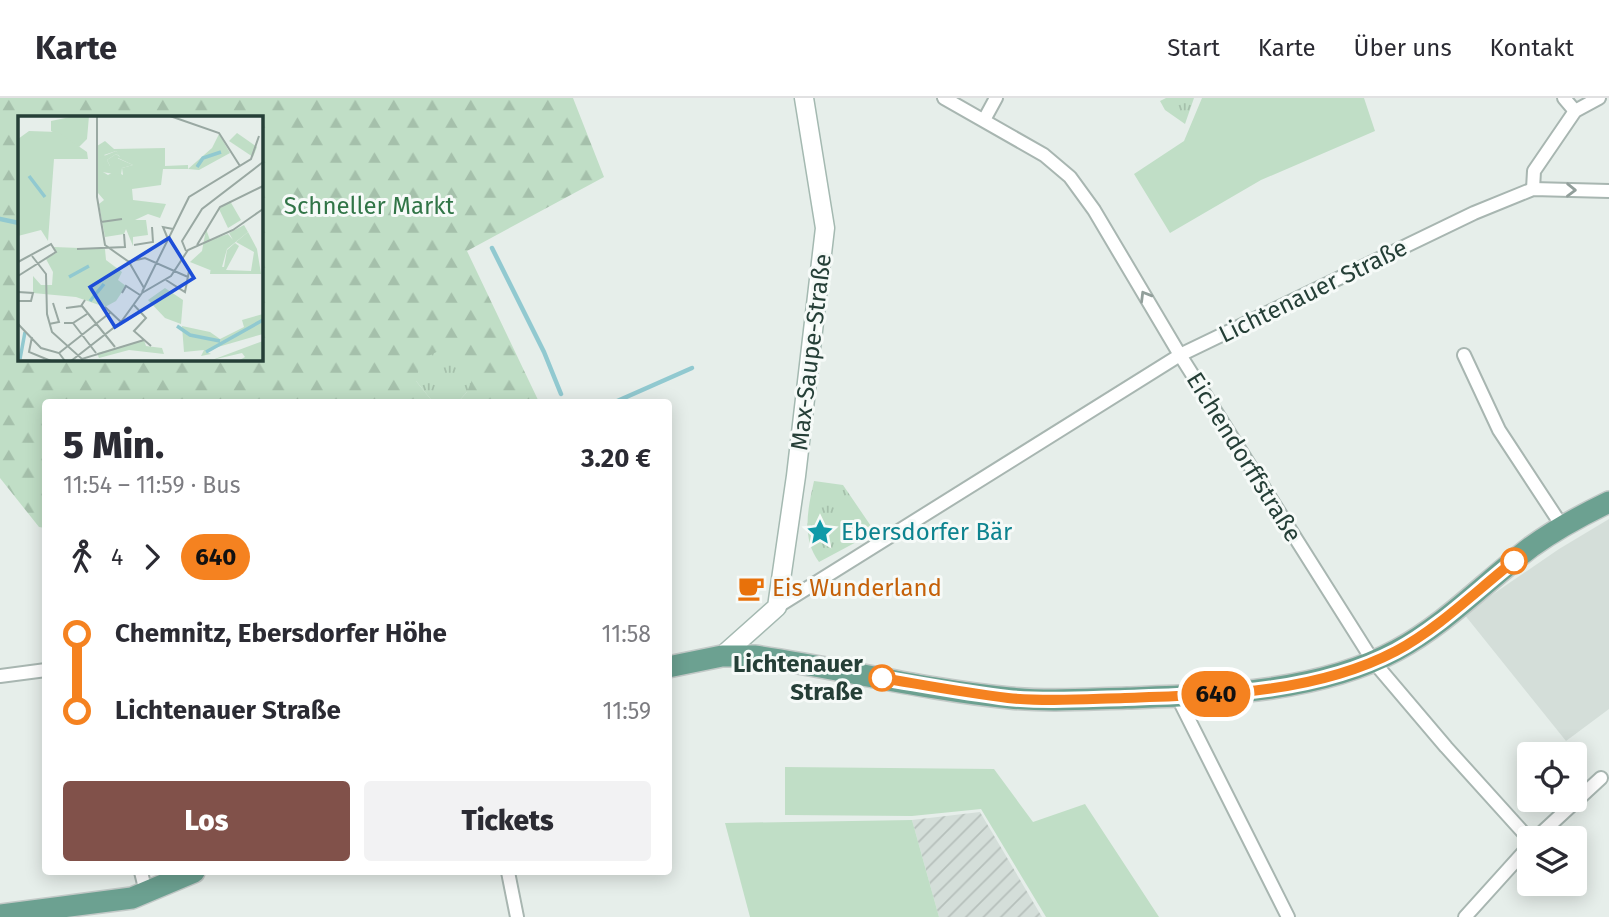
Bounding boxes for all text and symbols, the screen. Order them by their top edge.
text: Karte [35,28,117,68]
text: Start [1167,34,1220,62]
text: Karte [1258,34,1316,62]
text: Über uns [1354,34,1452,62]
text: Kontakt [1490,34,1574,62]
inset map [18,116,262,360]
one-way arrow [1566,183,1577,198]
park label: Schneller Markt [284,192,455,220]
street label: Lichtenauer Straße [1214,233,1412,349]
street label: Max-Saupe-Straße [785,252,837,452]
one-way arrow [1140,291,1153,304]
street label: Eichendorffstraße [1181,367,1307,547]
text: 5 Min. [63,422,164,468]
text: 3.20 € [581,443,651,474]
text: 11:54 – 11:59 · Bus [63,471,240,499]
place icon: Ebersdorfer Bär [805,517,835,547]
place label: Ebersdorfer Bär [841,518,1013,546]
icon: walk [63,538,101,576]
icon: forward [133,538,171,576]
text: 4 [111,543,123,571]
text: 640 [195,543,236,571]
unlabelled marker [1501,548,1527,574]
cafe icon: Eis Wunderland [736,573,766,603]
place label: Eis Wunderland [772,574,942,602]
text: Chemnitz, Ebersdorfer Höhe [115,618,447,649]
text: 11:58 [602,620,651,648]
place label: Lichtenauer Straße [733,650,863,706]
marker: Lichtenauer Straße [869,665,895,691]
line badge: 640 [1176,671,1256,717]
text: 640 [1195,680,1237,708]
text: Lichtenauer Straße [115,695,341,726]
text: 11:59 [603,697,651,725]
map controls [1517,742,1587,896]
button: locate [1517,742,1587,812]
button: Los [63,781,350,861]
button: Tickets [364,781,651,861]
button: layers [1517,826,1587,896]

